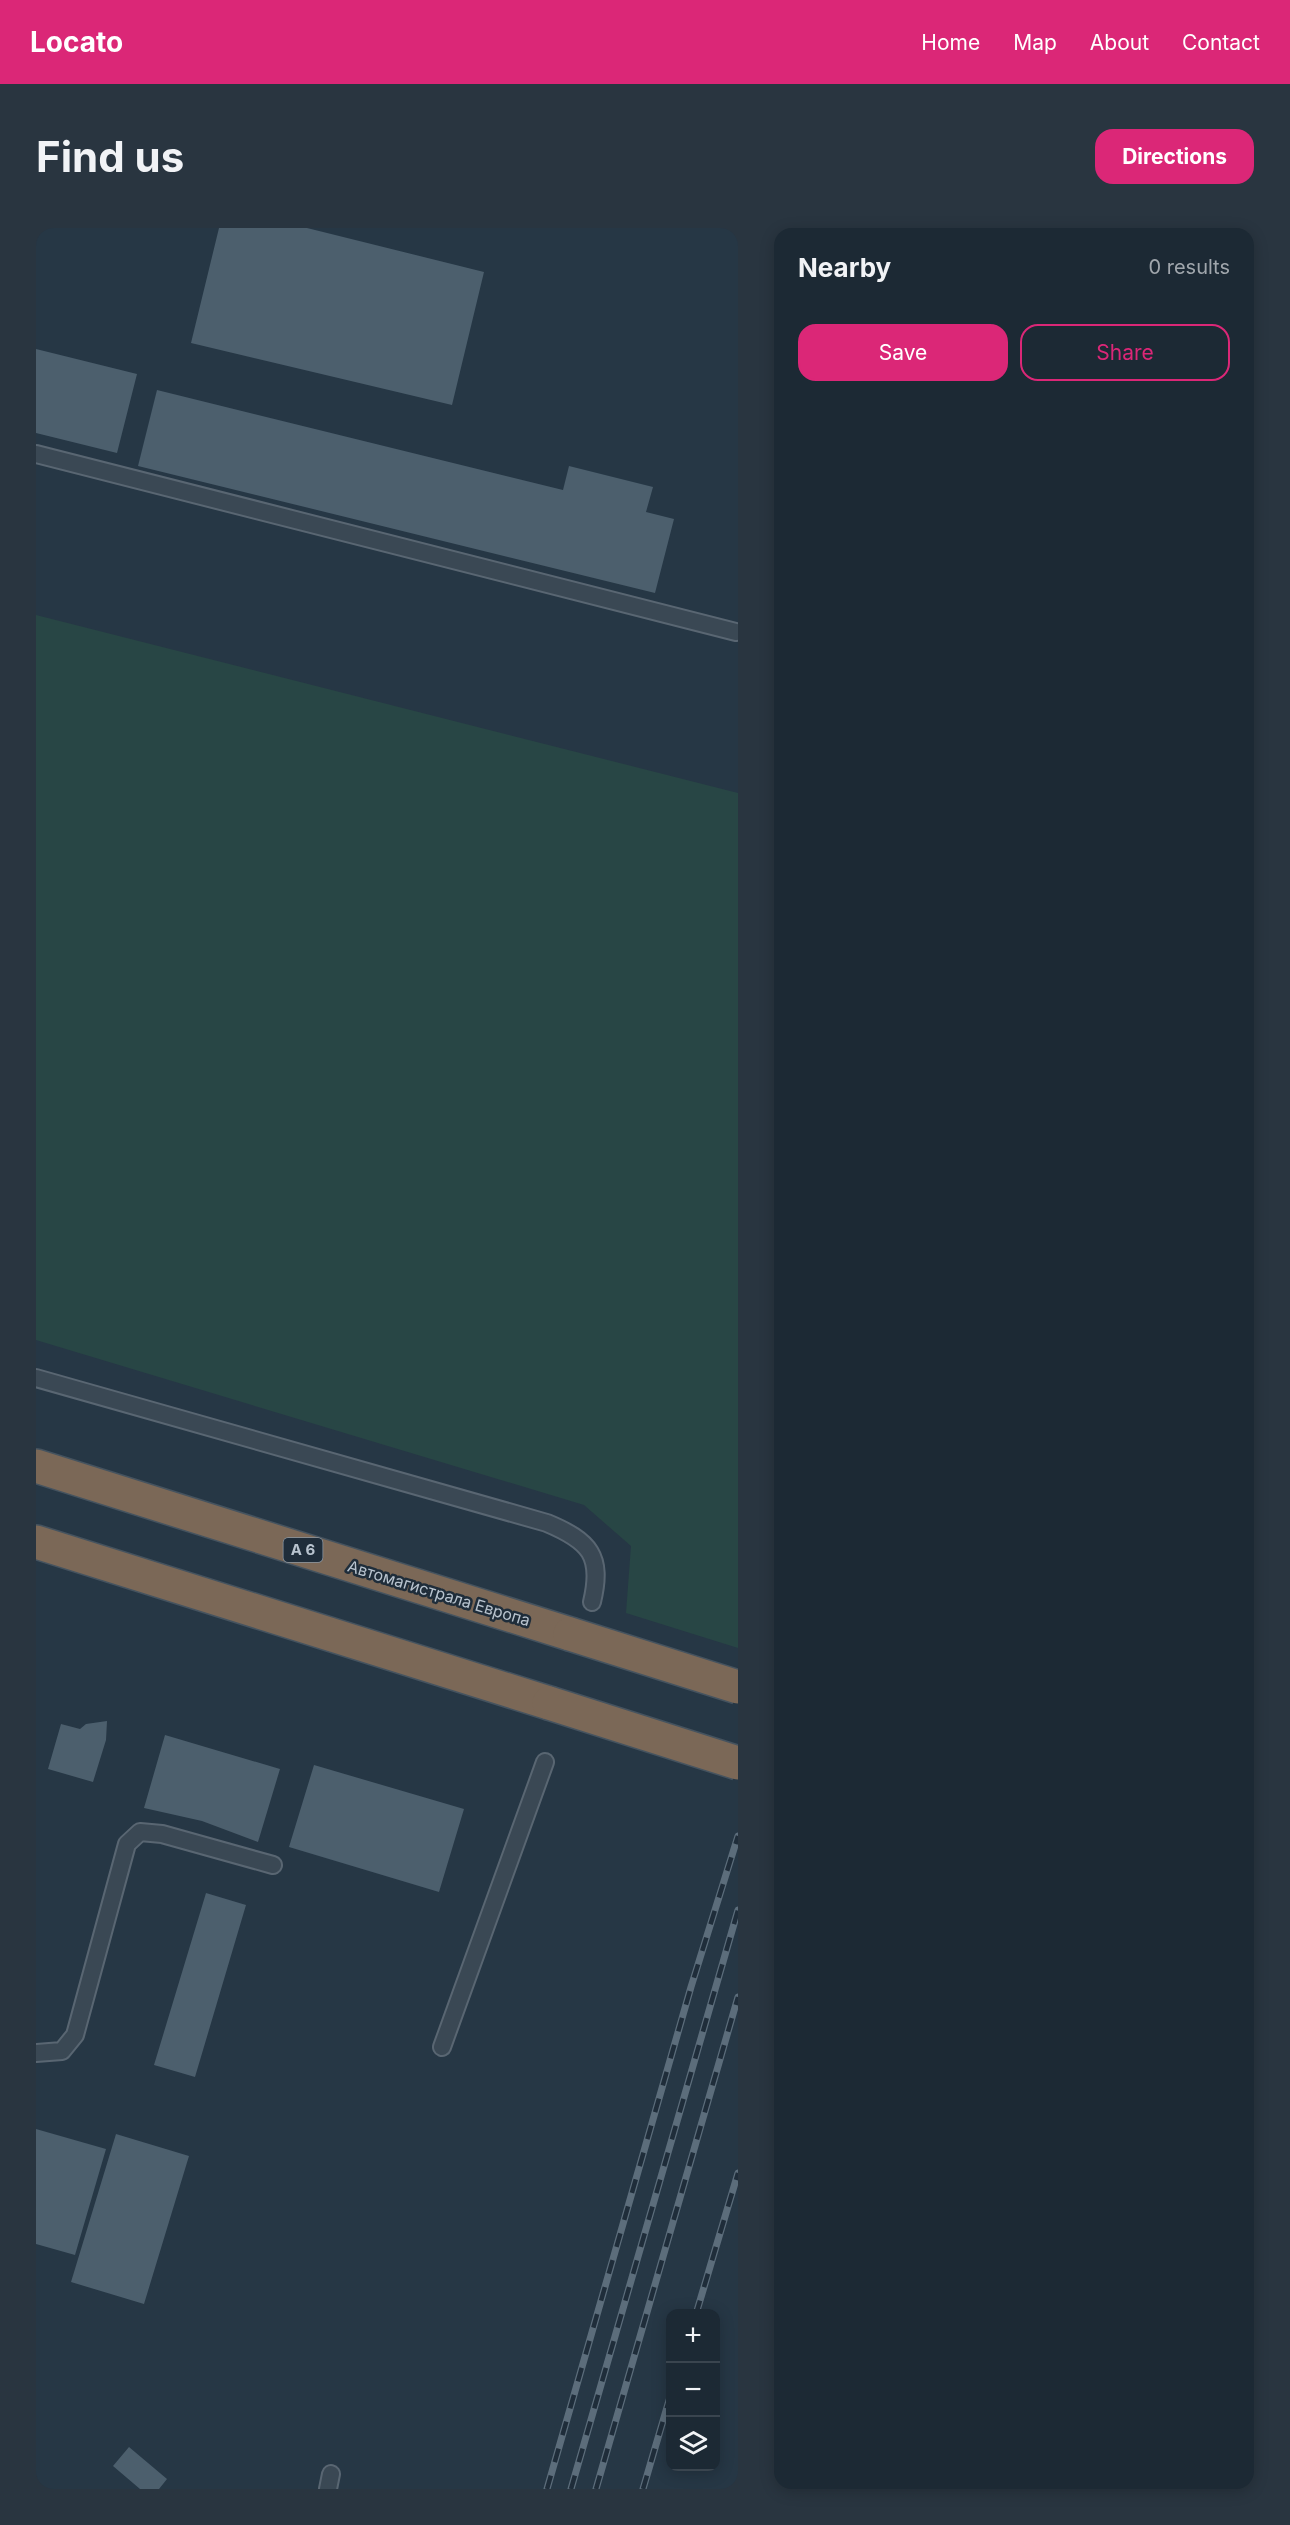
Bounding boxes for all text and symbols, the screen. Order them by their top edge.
text: Locato [30,25,123,59]
text: Home [921,30,980,55]
text: Map [1013,30,1057,55]
text: About [1090,30,1149,55]
text: Contact [1182,30,1260,55]
button: Directions [1095,129,1254,184]
text: Find us [36,131,184,182]
text: Nearby [798,252,891,283]
text: 0 results [1148,255,1230,279]
button: Save [798,324,1008,381]
button: Share [1020,324,1230,381]
road number: A 6 [284,1538,322,1562]
street label: Автомагистрала Европа [345,1556,533,1630]
map controls [666,2309,720,2471]
button: + [666,2309,720,2363]
button: − [666,2363,720,2417]
button: layers [666,2417,720,2471]

